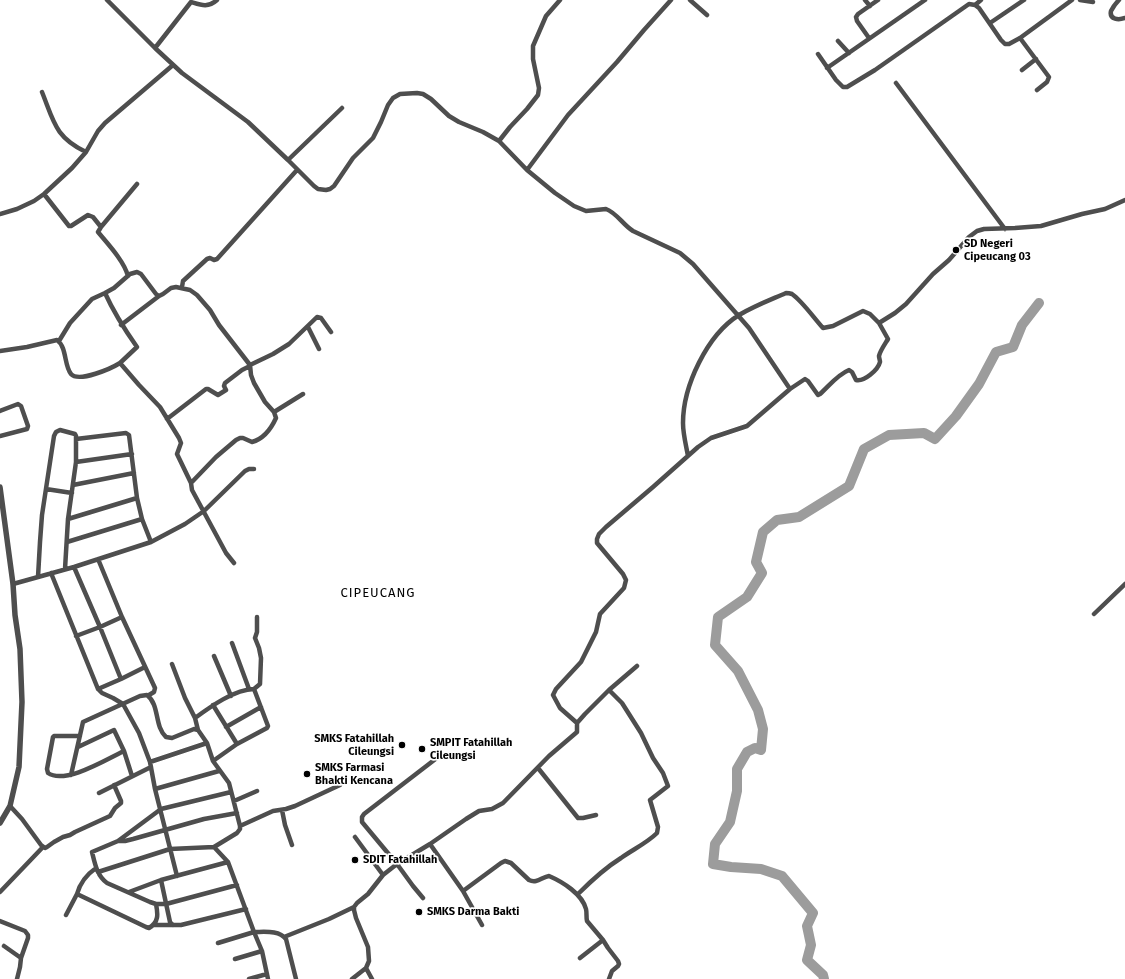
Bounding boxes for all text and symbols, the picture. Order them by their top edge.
place label: SD Negeri Cipeucang 03 [964,237,1031,263]
marker: SD Negeri Cipeucang 03 [951,245,961,255]
district label: CIPEUCANG [340,585,416,601]
place label: SMKS Fatahillah Cileungsi [314,732,394,758]
place label: SMPIT Fatahillah Cileungsi [430,736,512,762]
marker: SMKS Fatahillah Cileungsi [397,740,407,750]
marker: SMPIT Fatahillah Cileungsi [417,744,427,754]
place label: SMKS Farmasi Bhakti Kencana [315,761,393,787]
marker: SMKS Farmasi Bhakti Kencana [302,769,312,779]
place label: SDIT Fatahillah [363,853,437,867]
marker: SDIT Fatahillah [350,855,360,865]
place label: SMKS Darma Bakti [427,905,519,919]
marker: SMKS Darma Bakti [414,907,424,917]

